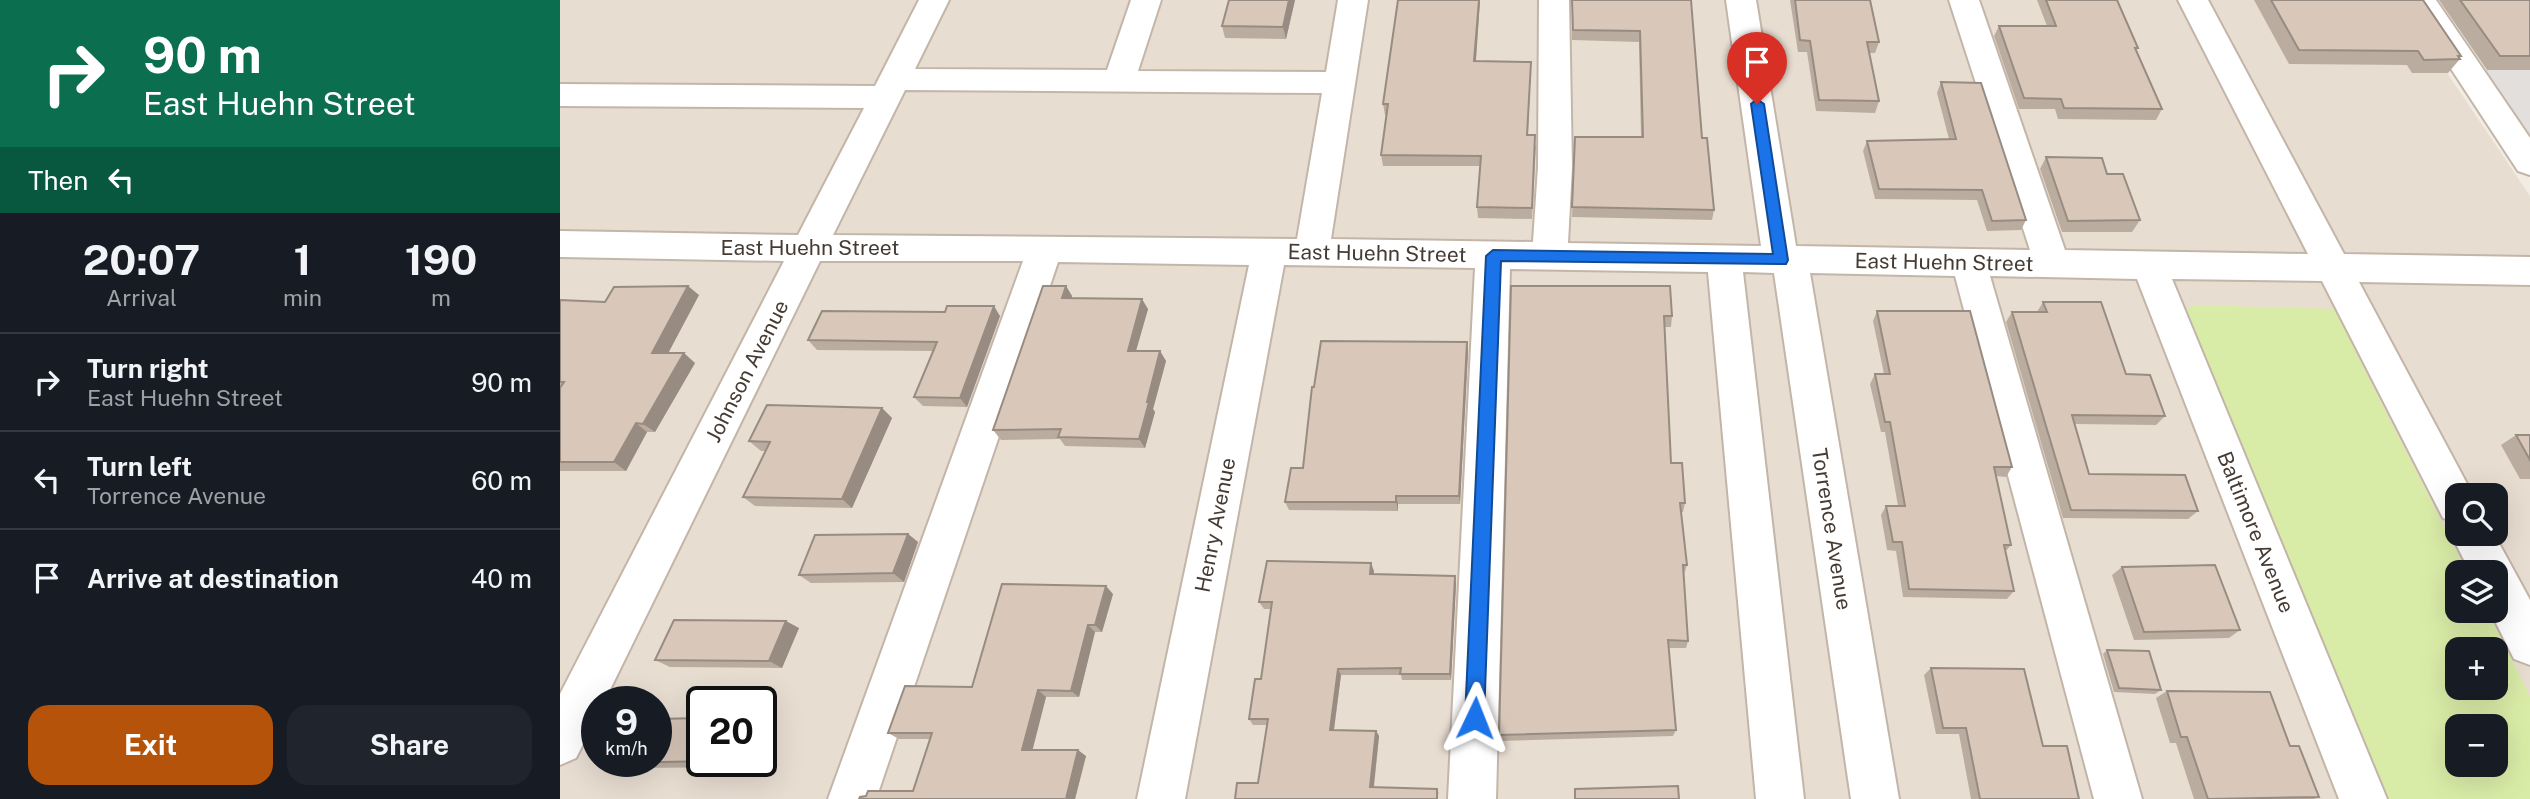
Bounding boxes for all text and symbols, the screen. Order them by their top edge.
text: 90 m [143,26,262,84]
icon: right [28,28,119,119]
pin [1727,32,1787,104]
icon: arrive [1738,43,1776,81]
text: East Huehn Street [143,85,416,122]
icon: left [102,161,140,199]
text: Then [28,165,88,196]
text: 20:07 [83,235,200,284]
text: 1 [294,235,312,284]
text: 190 [405,235,477,284]
street label: East Huehn Street [721,235,899,260]
street label: East Huehn Street [1287,239,1467,267]
street label: East Huehn Street [1854,248,2034,276]
text: Arrival [106,284,177,311]
text: min [283,284,322,311]
text: m [431,284,451,311]
street label: Johnson Avenue [700,296,794,446]
text: Turn right [87,353,209,384]
icon: right [28,363,66,401]
text: 90 m [471,367,532,398]
text: East Huehn Street [87,384,283,411]
street label: Torrence Avenue [1807,446,1857,612]
street label: Baltimore Avenue [2212,448,2300,616]
text: Turn left [87,451,192,482]
street label: Henry Avenue [1190,455,1240,595]
icon: left [28,461,66,499]
text: 60 m [471,465,532,496]
text: Torrence Avenue [87,482,266,509]
map controls [2445,483,2508,777]
button: search [2445,483,2508,546]
icon: arrive [28,559,66,597]
button: layers [2445,560,2508,623]
text: Arrive at destination [87,563,339,594]
text: 40 m [471,563,532,594]
button: + [2445,637,2508,700]
position arrow [1438,681,1512,755]
speed limit sign: 20 [686,686,777,777]
text: 9 [615,702,638,743]
button: Exit [28,705,273,785]
button: Share [287,705,532,785]
button: − [2445,714,2508,777]
text: km/h [605,738,648,759]

